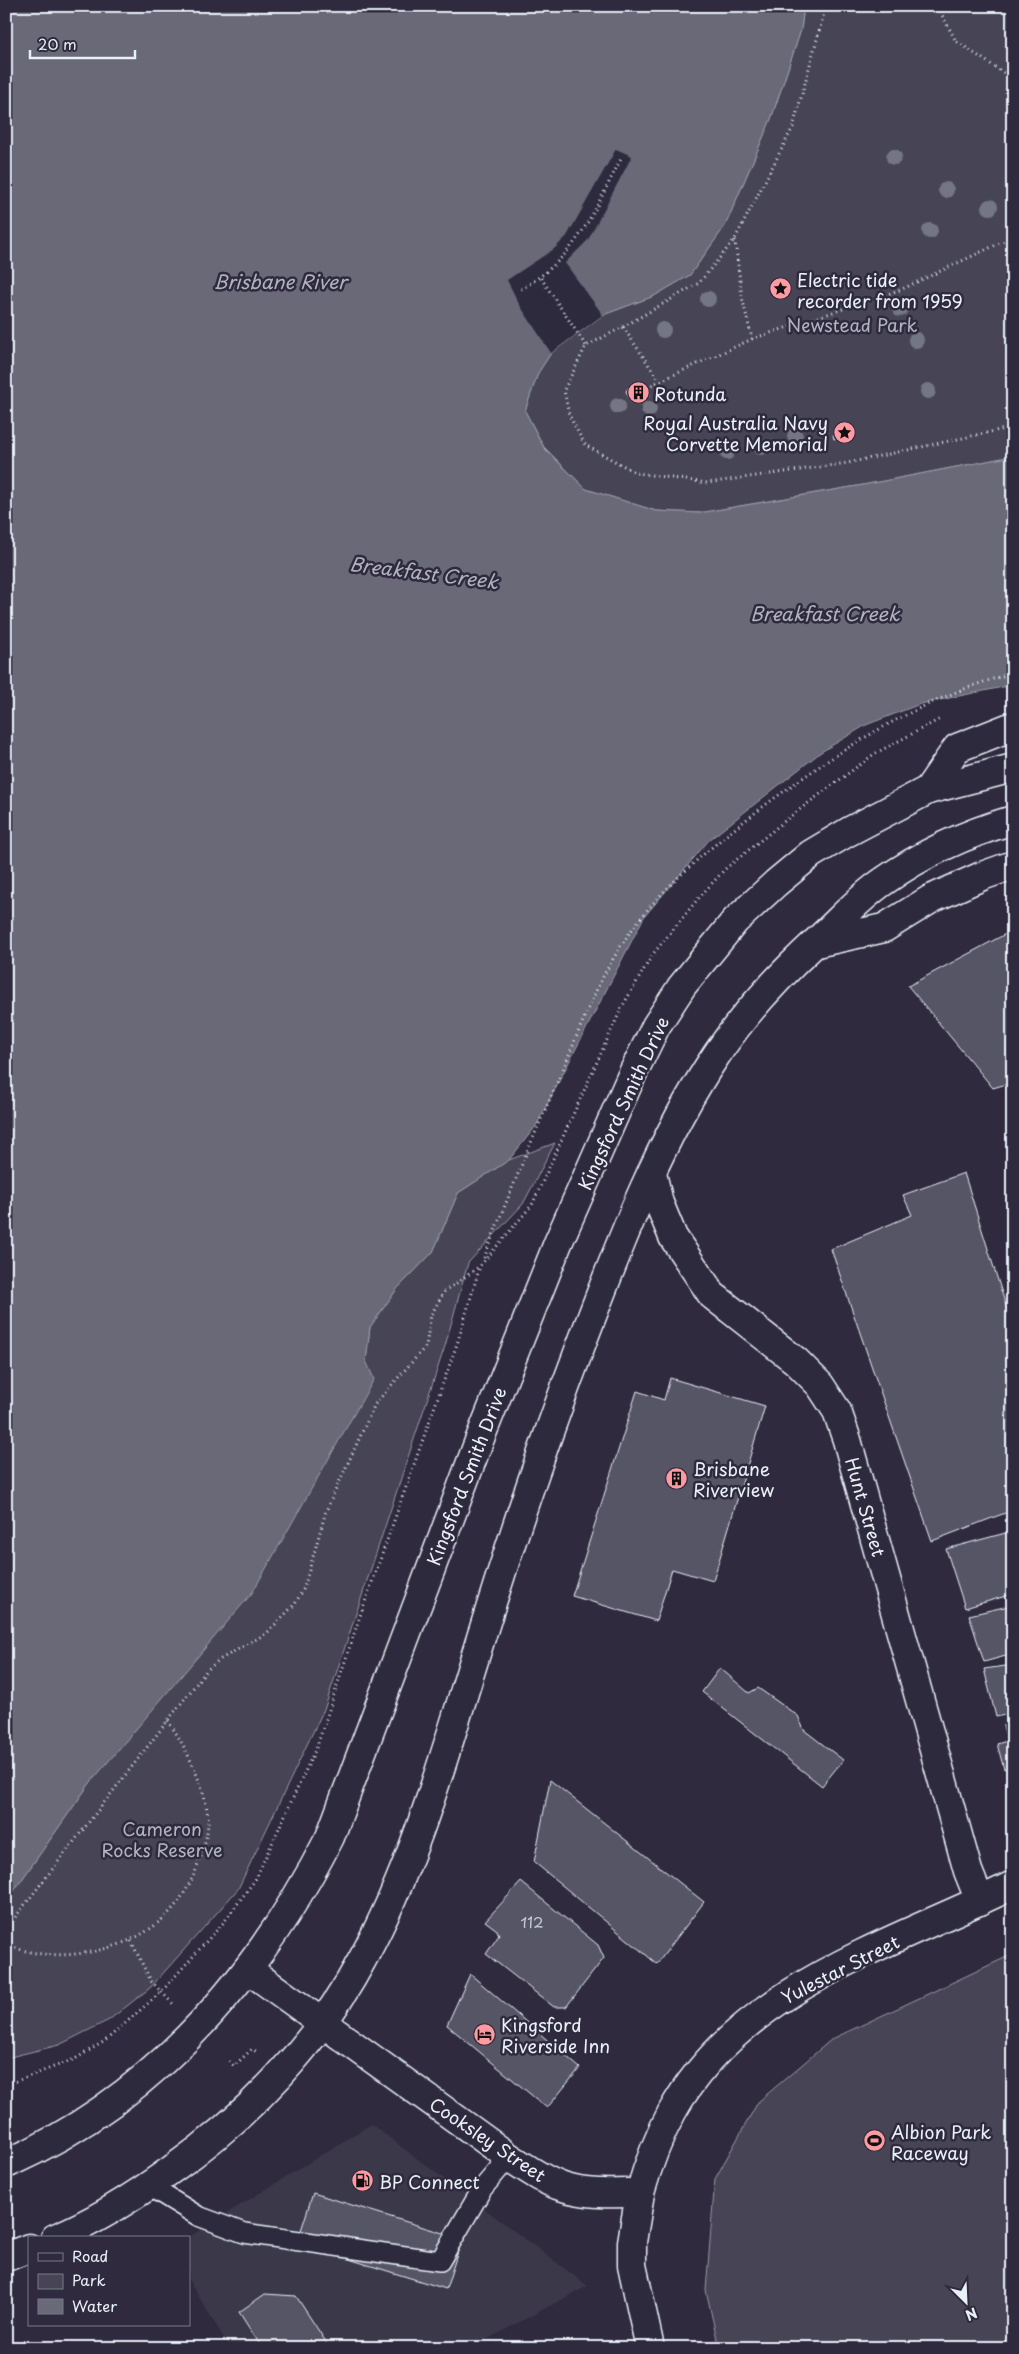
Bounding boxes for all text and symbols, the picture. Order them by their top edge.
scale bar [30,28,135,60]
text: 20 m [38,32,77,55]
place label: Electric tide recorder from 1959 [797,266,963,314]
water label: Brisbane River [213,267,350,295]
place icon: Electric tide recorder from 1959 [769,277,793,301]
park label: Newstead Park [786,311,918,338]
place label: Rotunda [654,380,726,407]
building icon: Rotunda [626,381,650,405]
place label: Royal Australia Navy Corvette Memorial [643,409,828,457]
place icon: Royal Australia Navy Corvette Memorial [832,420,856,444]
water label: Breakfast Creek [348,549,501,595]
water label: Breakfast Creek [750,599,901,627]
street label: Kingsford Smith Drive [571,1012,675,1194]
street label: Kingsford Smith Drive [420,1383,512,1569]
street label: Hunt Street [839,1454,893,1560]
place label: Brisbane Riverview [693,1455,774,1503]
building icon: Brisbane Riverview [665,1466,689,1490]
park label: Cameron Rocks Reserve [102,1815,223,1863]
house number: 112 [520,1910,544,1933]
street label: Yulestar Street [776,1928,904,2010]
place label: Kingsford Riverside Inn [501,2011,610,2059]
hotel icon: Kingsford Riverside Inn [473,2022,497,2046]
street label: Cooksley Street [424,2090,552,2188]
place label: Albion Park Raceway [891,2118,991,2166]
sports icon: Albion Park Raceway [863,2129,887,2153]
place label: BP Connect [379,2168,480,2195]
fuel station icon: BP Connect [351,2169,375,2193]
legend [28,2236,190,2326]
text: Road [72,2244,108,2267]
text: Park [72,2268,106,2291]
north arrow [942,2276,992,2326]
text: Water [72,2294,117,2317]
text: N [962,2302,981,2326]

